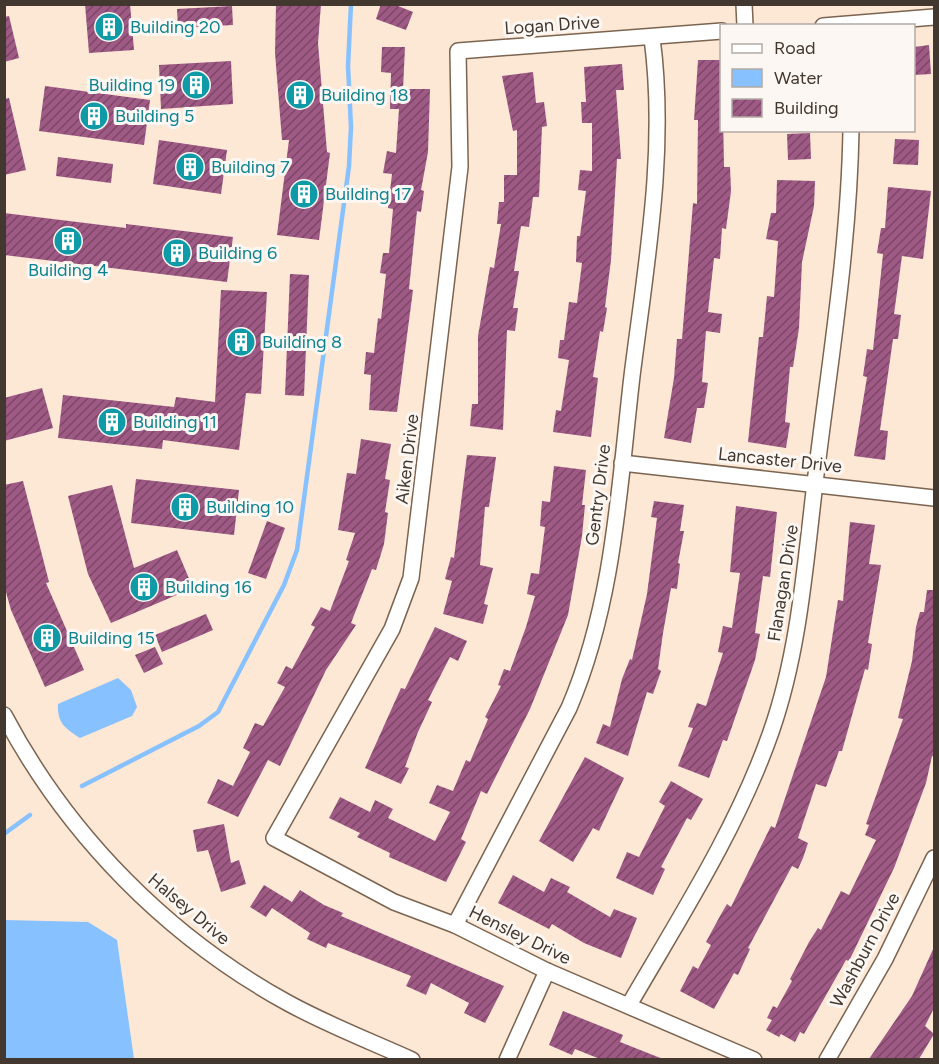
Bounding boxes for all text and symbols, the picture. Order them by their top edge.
building icon: Building 20 [93,11,125,43]
street label: Logan Drive [504,11,601,39]
place label: Building 20 [130,16,221,38]
legend [720,24,915,132]
text: Road [774,37,815,59]
text: Water [774,67,822,89]
building icon: Building 19 [180,69,212,101]
place label: Building 19 [88,74,175,96]
building icon: Building 18 [284,79,316,111]
place label: Building 18 [321,84,408,106]
text: Building [774,97,839,119]
building icon: Building 5 [78,100,110,132]
place label: Building 5 [115,105,194,127]
building icon: Building 7 [174,151,206,183]
place label: Building 7 [211,156,290,178]
building icon: Building 17 [288,178,320,210]
place label: Building 17 [325,183,411,205]
building icon: Building 4 [52,225,84,257]
building icon: Building 6 [161,237,193,269]
place label: Building 6 [198,242,277,264]
place label: Building 4 [28,259,108,281]
building icon: Building 8 [225,326,257,358]
place label: Building 8 [262,331,342,353]
building icon: Building 11 [96,406,128,438]
place label: Building 11 [133,411,217,433]
street label: Aiken Drive [391,412,423,505]
street label: Gentry Drive [581,443,615,547]
street label: Lancaster Drive [717,443,843,477]
building icon: Building 10 [169,491,201,523]
place label: Building 10 [206,496,294,518]
street label: Flanagan Drive [763,523,803,643]
building icon: Building 16 [128,571,160,603]
place label: Building 16 [165,576,252,598]
building icon: Building 15 [31,622,63,654]
place label: Building 15 [68,627,155,649]
street label: Halsey Drive [144,868,235,950]
street label: Washburn Drive [825,889,905,1011]
street label: Hensley Drive [465,901,575,969]

